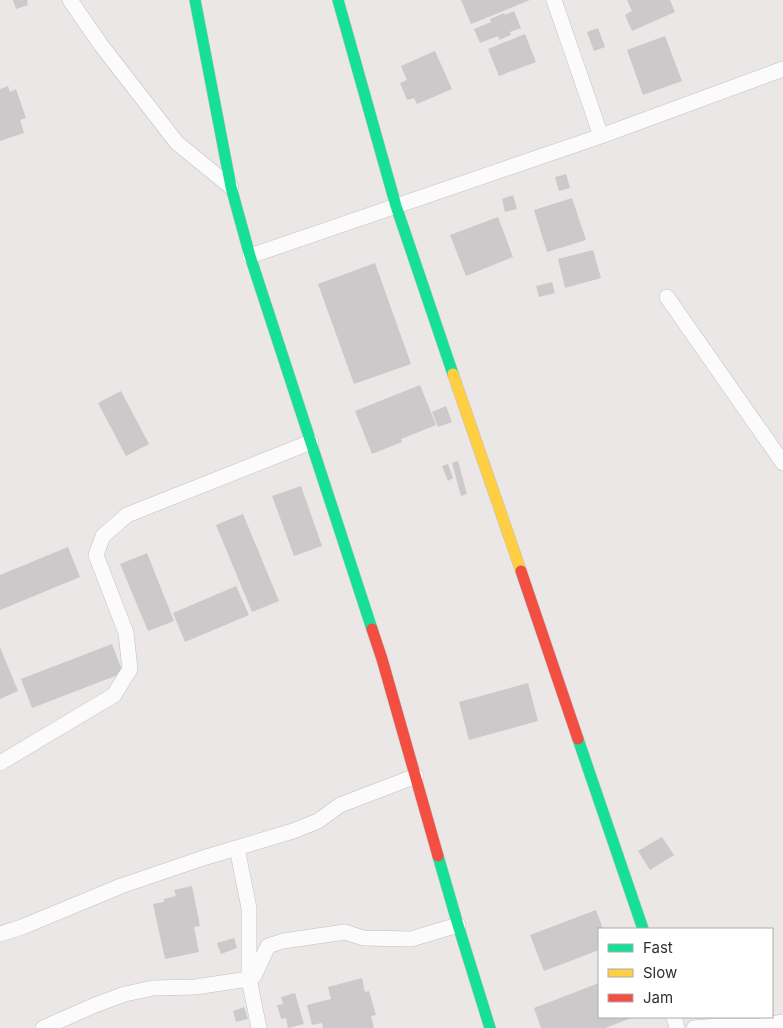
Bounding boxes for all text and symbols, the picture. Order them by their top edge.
legend [598,928,773,1018]
text: Fast [643,938,673,957]
text: Slow [643,963,677,982]
text: Jam [643,988,673,1007]

